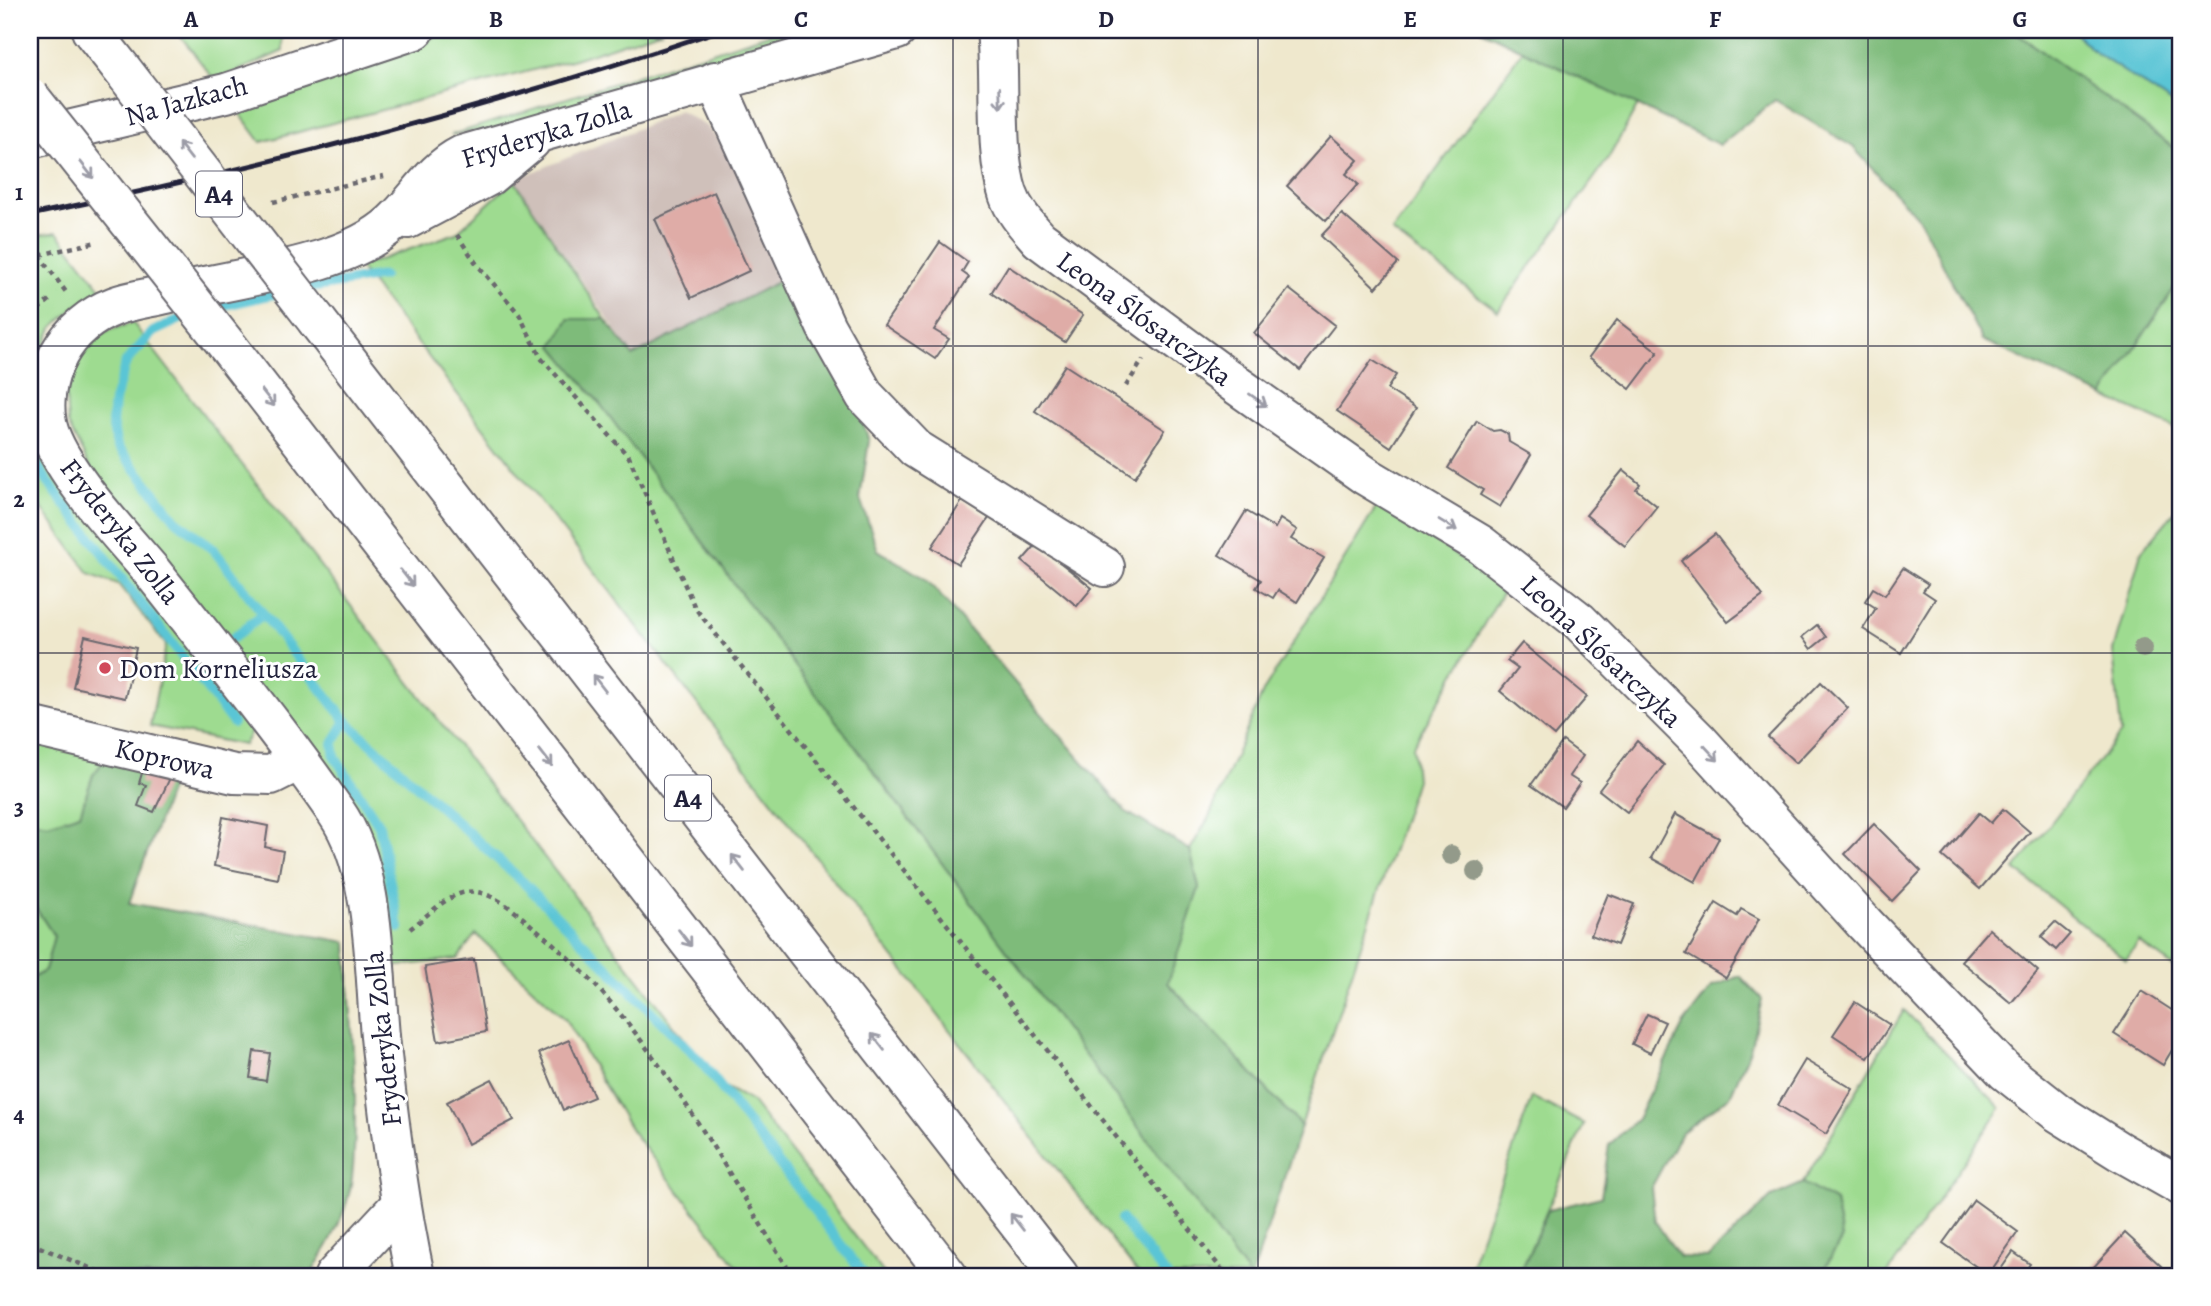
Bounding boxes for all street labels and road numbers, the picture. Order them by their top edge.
street label: Na Jazkach [121,66,252,136]
street label: Fryderyka Zolla [457,90,636,178]
road number: A4 [196,172,242,216]
street label: Leona Ślósarczyka [1049,242,1240,395]
street label: Fryderyka Zolla [51,451,189,613]
street label: Leona Ślósarczyka [1512,567,1690,737]
street label: Koprowa [111,729,219,789]
road number: A4 [665,776,711,820]
street label: Fryderyka Zolla [355,949,411,1128]

